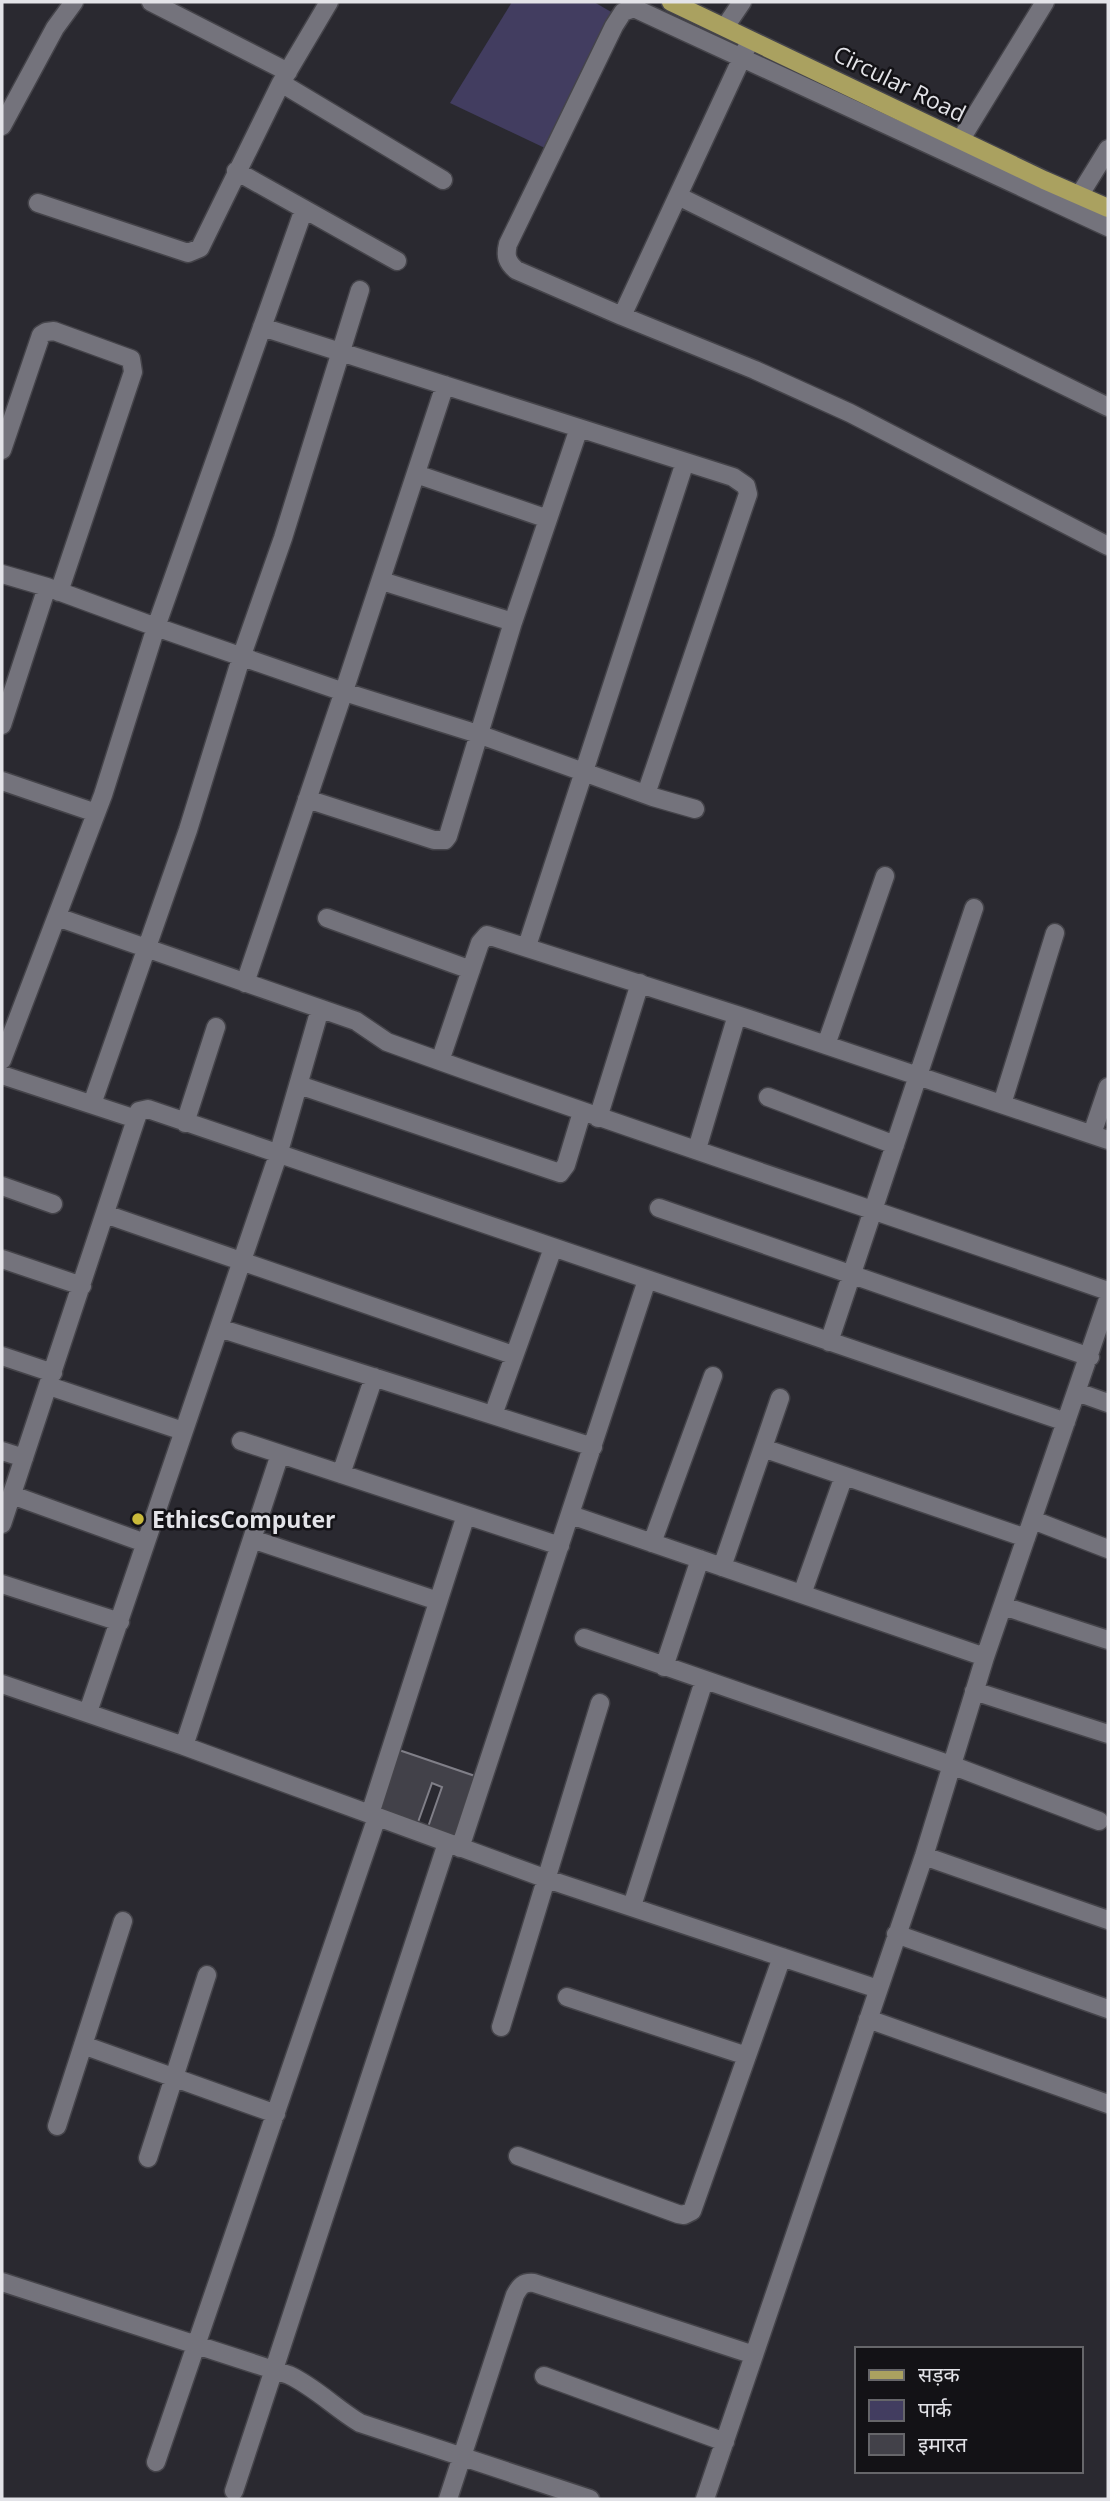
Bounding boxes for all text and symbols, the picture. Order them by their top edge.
street label: Circular Road [828,37,972,129]
place label: EthicsComputer [152,1503,335,1535]
marker: EthicsComputer [130,1511,146,1527]
legend [855,2347,1082,2473]
text: सड़क [918,2360,960,2388]
text: पार्क [918,2395,952,2423]
text: इमारत [918,2430,968,2458]

